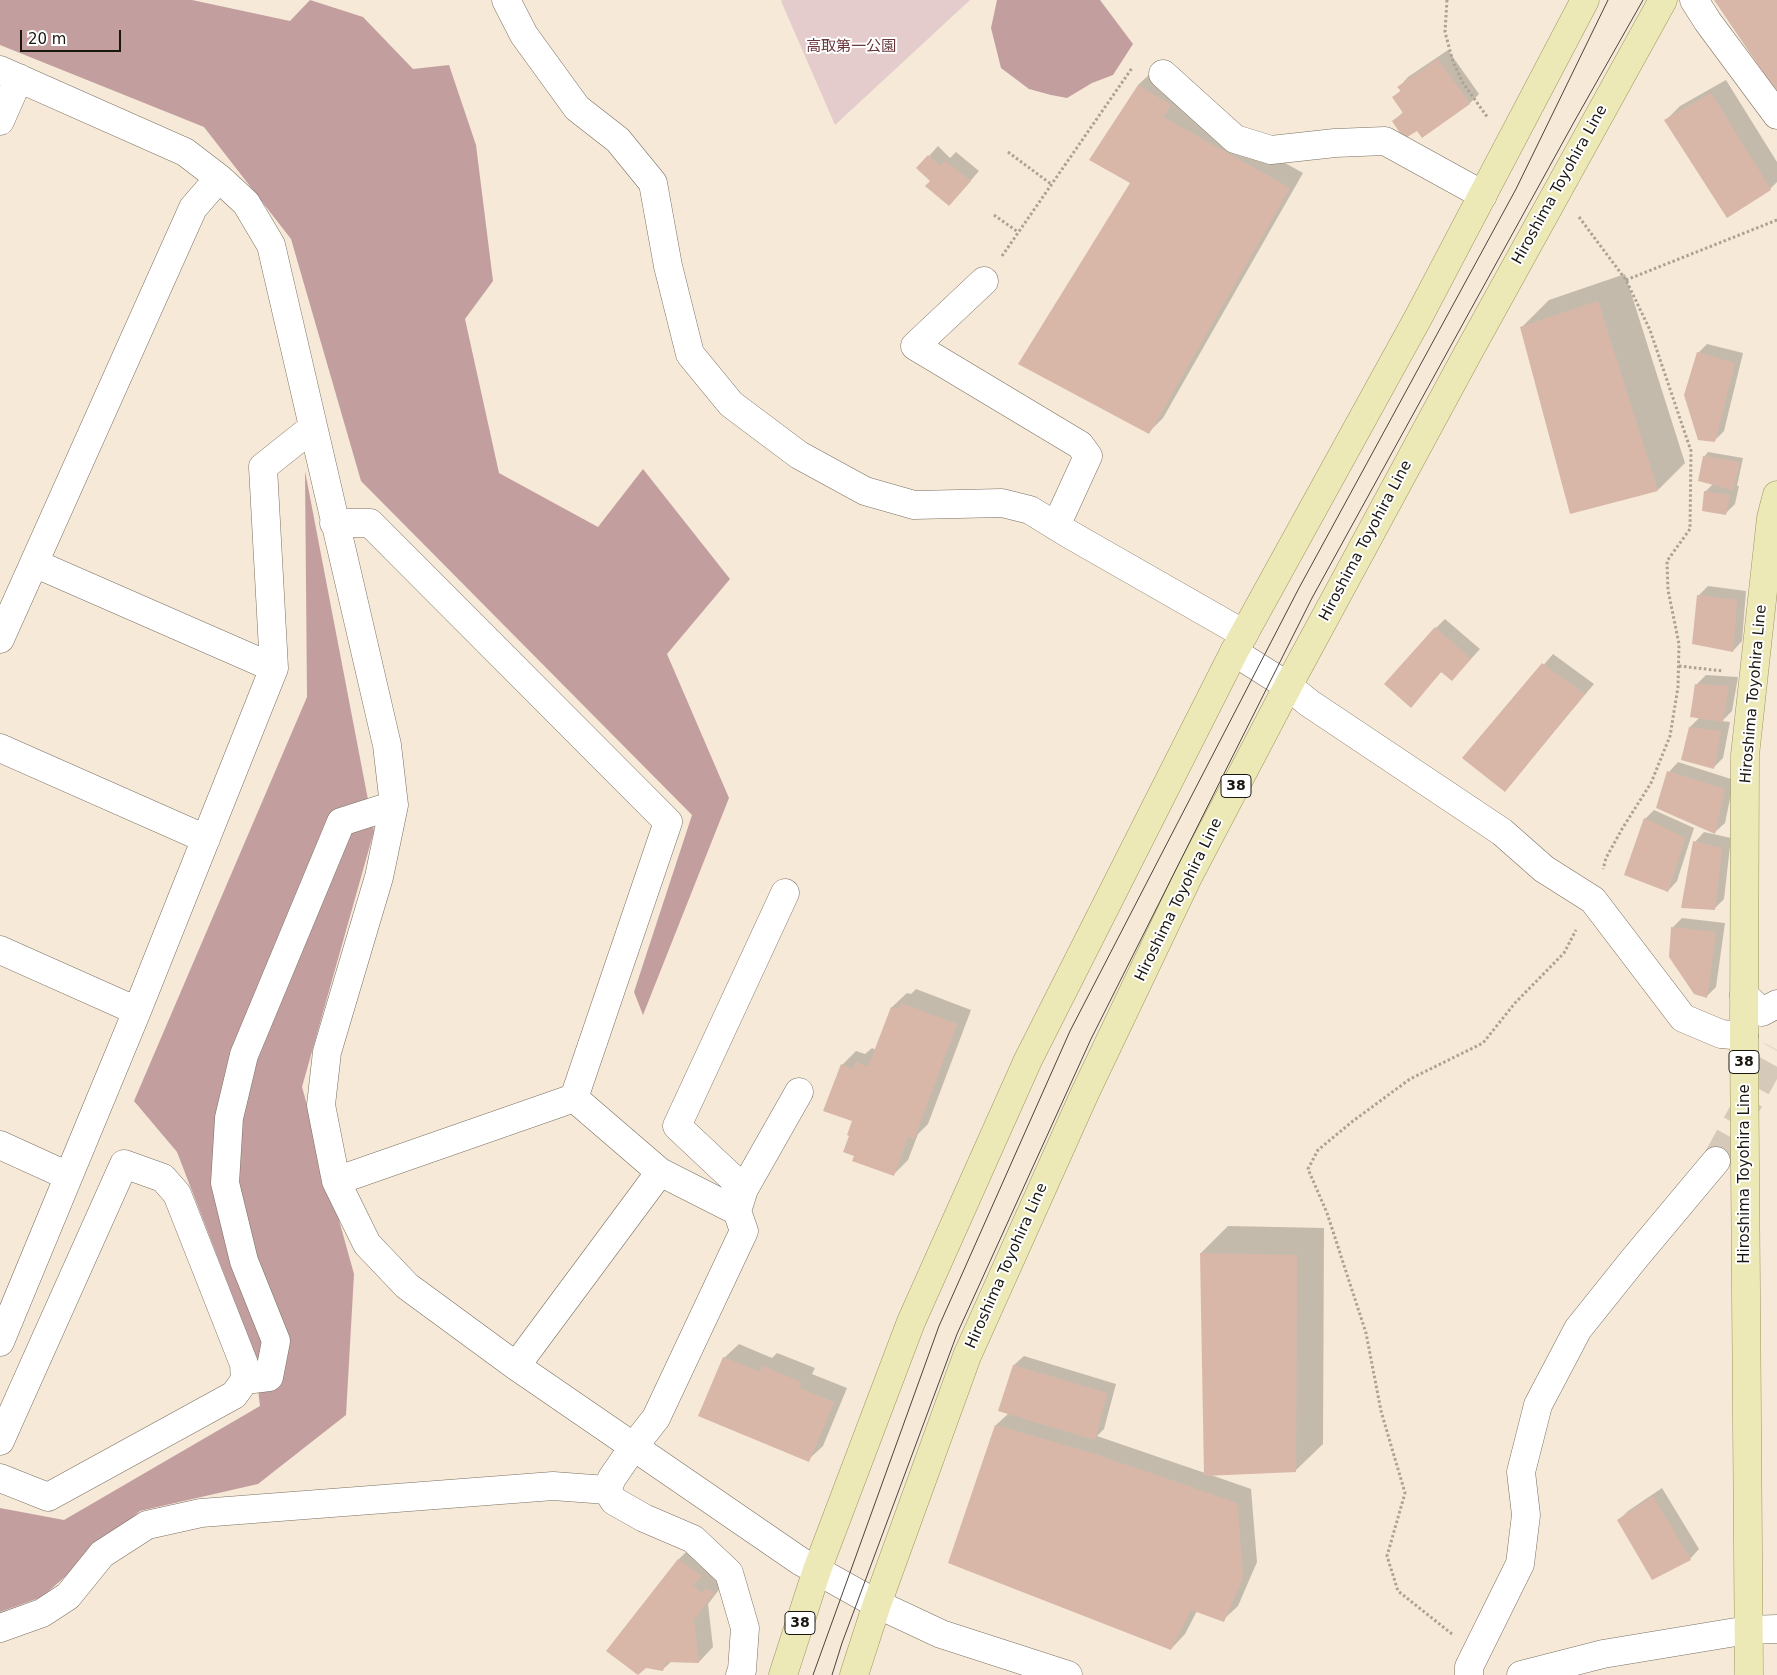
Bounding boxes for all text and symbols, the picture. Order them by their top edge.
scale bar [22,20,124,52]
text: 20 m [28,30,66,48]
park label: 高取第一公園 [806,38,896,56]
street label: Hiroshima Toyohira Line [1509,102,1611,268]
street label: Hiroshima Toyohira Line [1316,458,1416,624]
street label: Hiroshima Toyohira Line [1737,604,1771,784]
road number: 38 [1221,774,1251,798]
street label: Hiroshima Toyohira Line [1132,815,1226,985]
road number: 38 [1729,1050,1759,1074]
street label: Hiroshima Toyohira Line [1736,1084,1754,1264]
street label: Hiroshima Toyohira Line [962,1180,1052,1352]
road number: 38 [785,1612,815,1635]

